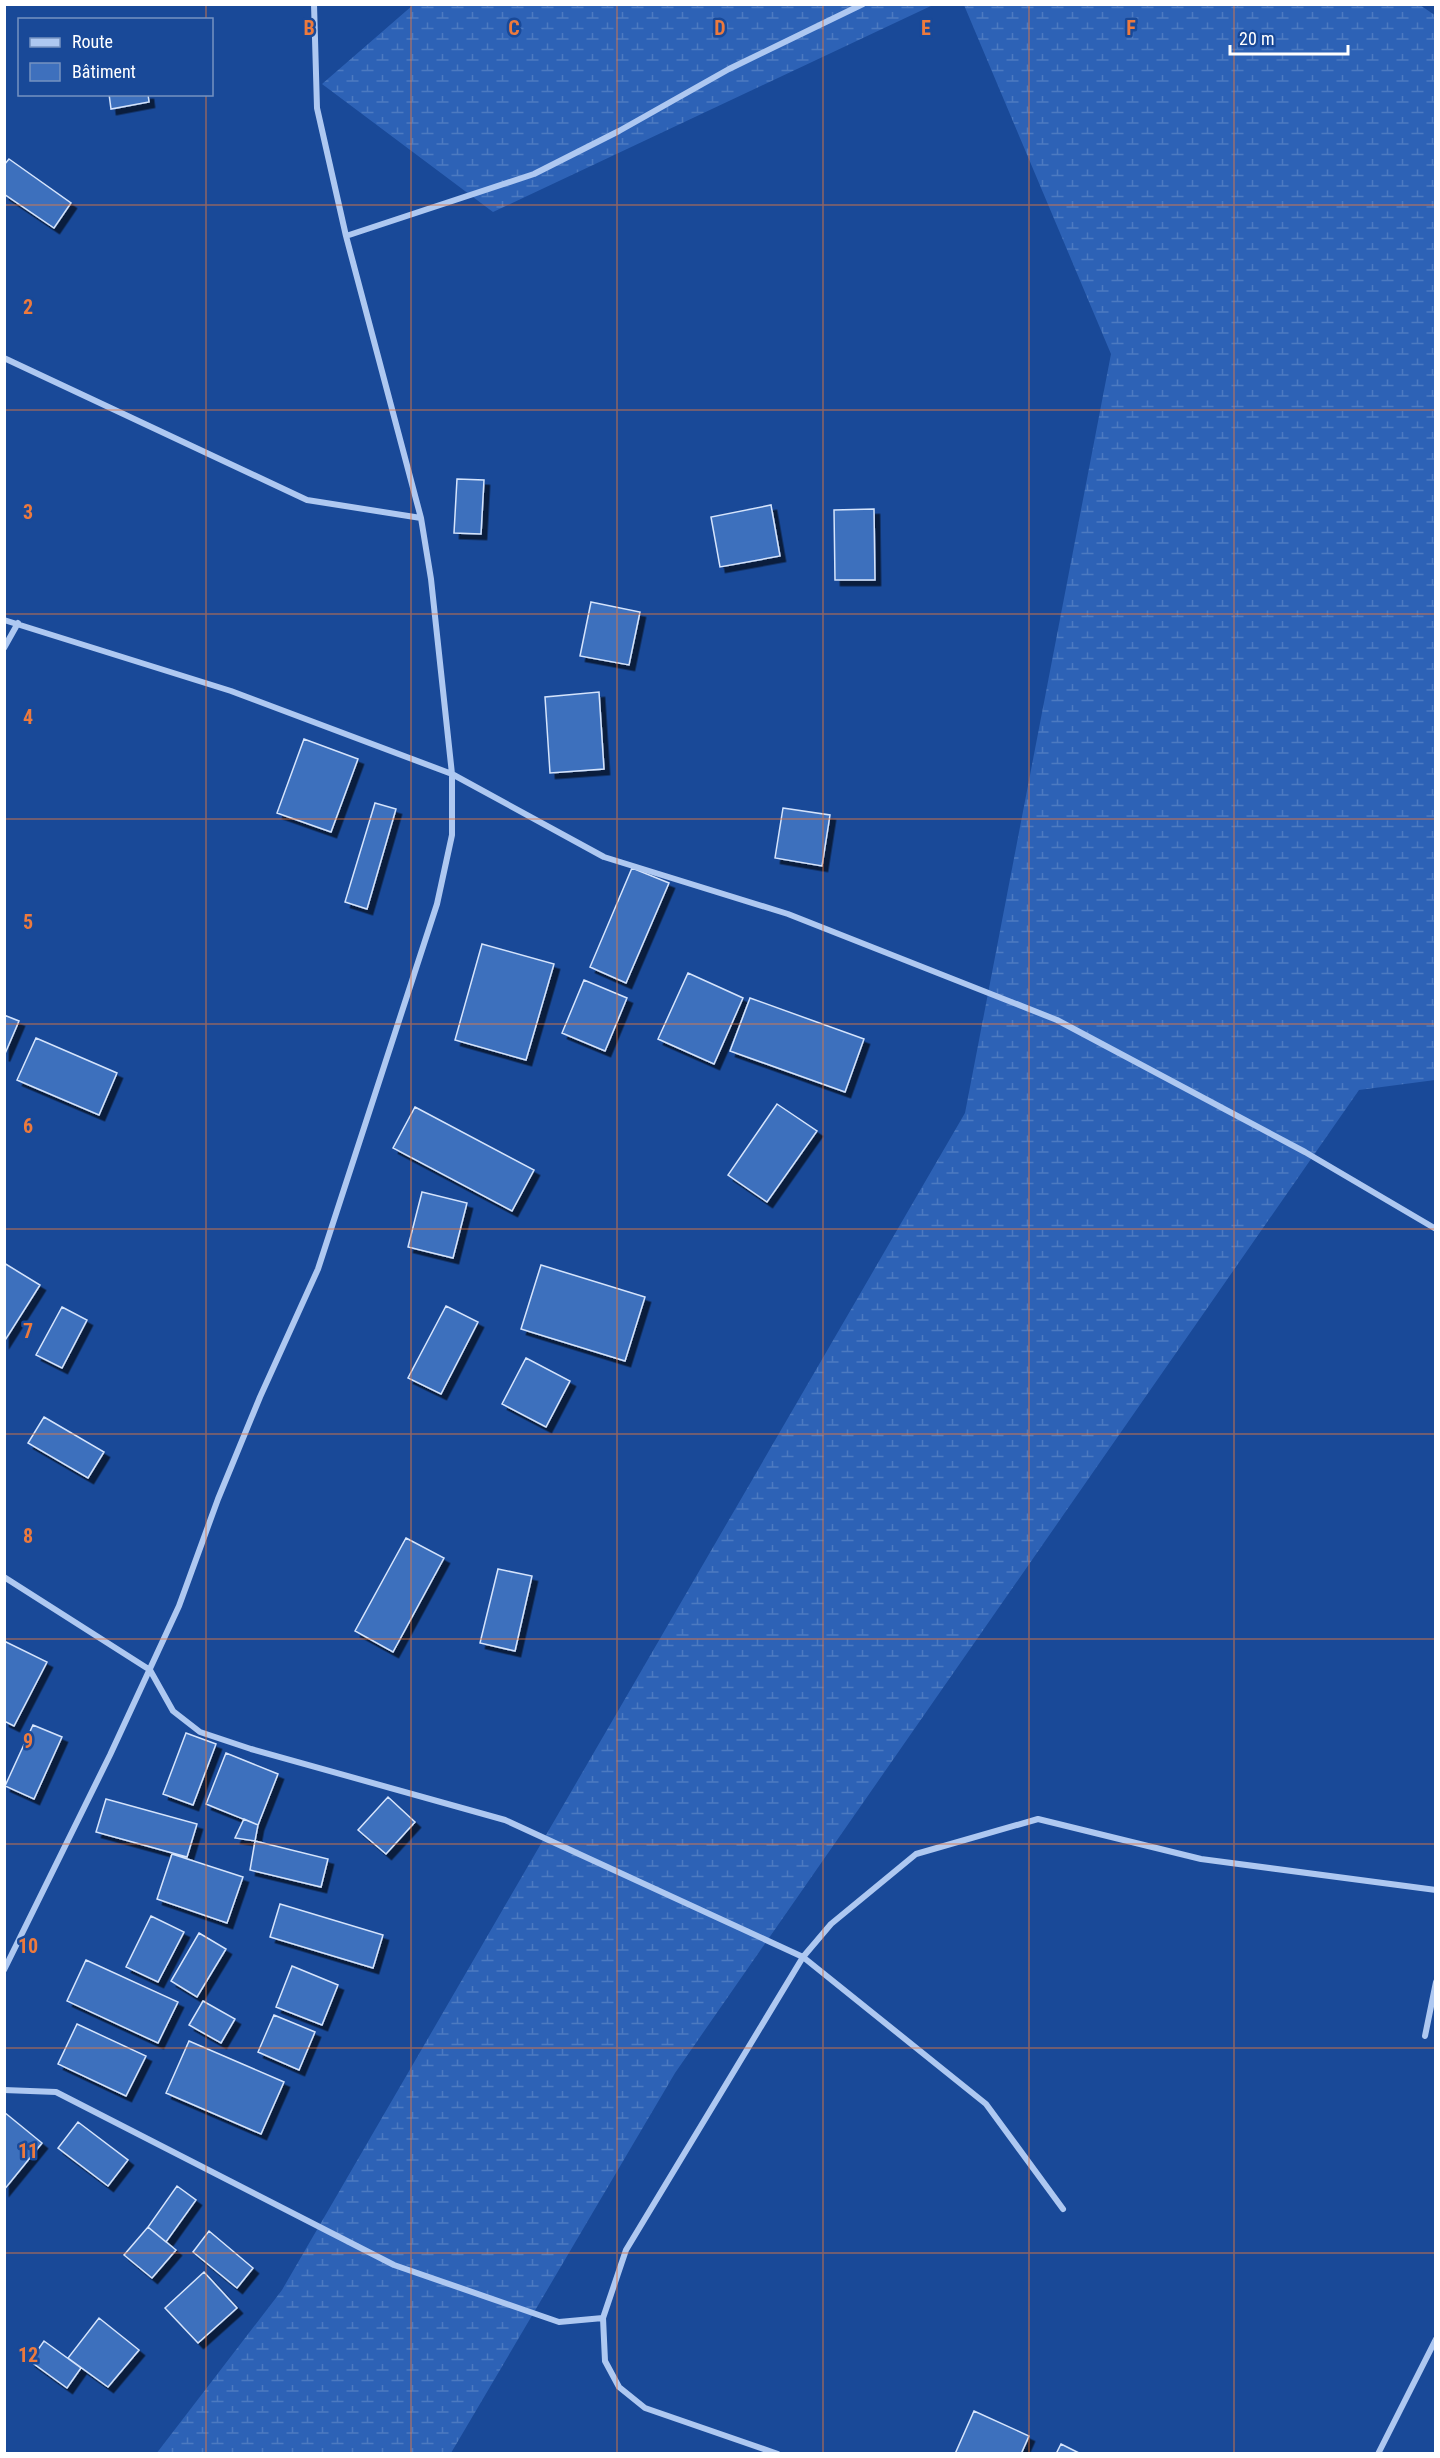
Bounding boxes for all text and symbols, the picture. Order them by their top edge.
text: B [303,16,315,40]
text: C [508,16,520,40]
text: D [714,16,726,40]
text: E [921,16,931,40]
text: F [1126,16,1136,40]
legend [18,18,213,96]
scale bar [1230,18,1348,56]
text: 20 m [1239,28,1274,49]
text: Route [72,31,113,52]
text: Bâtiment [72,61,136,82]
text: 2 [23,295,33,319]
text: 3 [23,500,33,524]
text: 4 [23,705,33,729]
text: 5 [23,910,33,934]
text: 6 [23,1114,33,1138]
text: 7 [23,1319,33,1343]
text: 8 [23,1524,33,1548]
text: 9 [23,1729,33,1753]
text: 10 [18,1934,38,1958]
text: 11 [18,2139,38,2163]
text: 12 [18,2343,38,2367]

